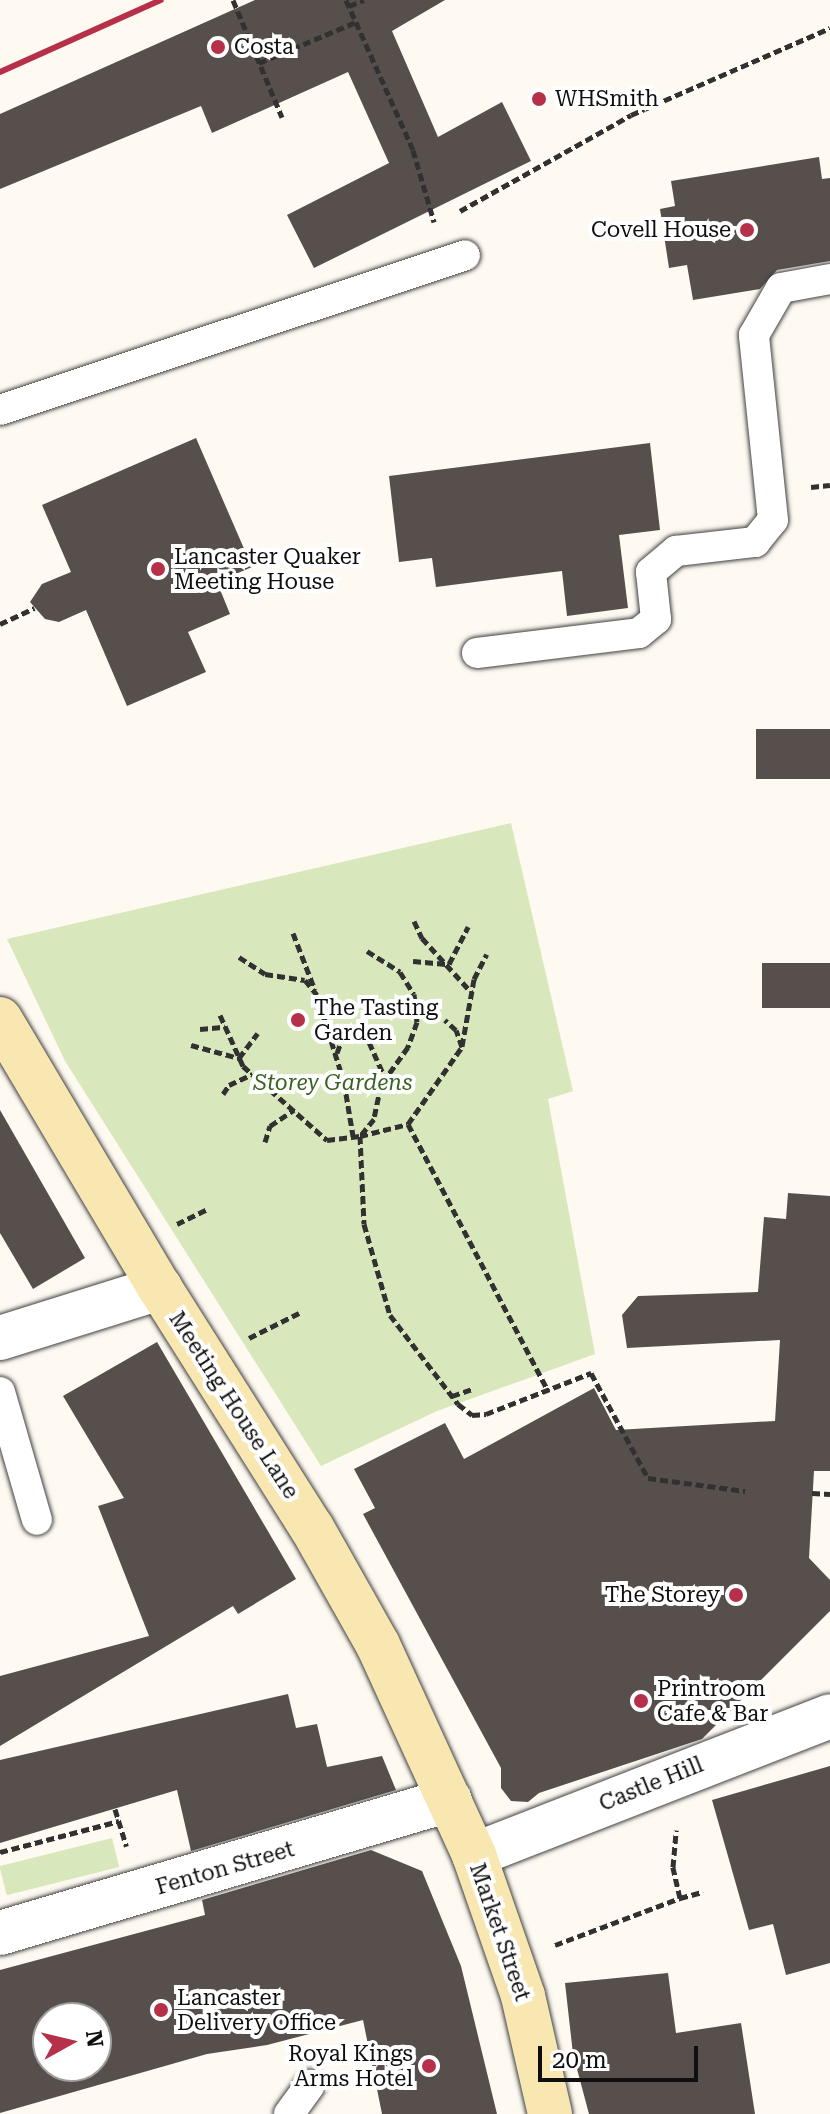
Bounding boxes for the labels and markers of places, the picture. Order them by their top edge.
place label: Costa [234,34,294,60]
marker: Costa [209,38,227,56]
place label: WHSmith [555,86,659,112]
marker: WHSmith [530,90,548,108]
place label: Covell House [591,217,731,243]
marker: Covell House [738,221,756,239]
place label: Lancaster Quaker Meeting House [174,543,361,594]
marker: Lancaster Quaker Meeting House [149,560,167,578]
place label: The Tasting Garden [314,994,438,1046]
marker: The Tasting Garden [289,1011,307,1029]
place label: The Storey [605,1582,720,1608]
marker: The Storey [727,1586,745,1604]
place label: Printroom Cafe & Bar [657,1675,768,1726]
marker: Printroom Cafe & Bar [632,1692,650,1710]
place label: Lancaster Delivery Office [177,1984,336,2036]
marker: Lancaster Delivery Office [152,2001,170,2019]
place label: Royal Kings Arms Hotel [288,2040,413,2092]
marker: Royal Kings Arms Hotel [420,2057,438,2075]

